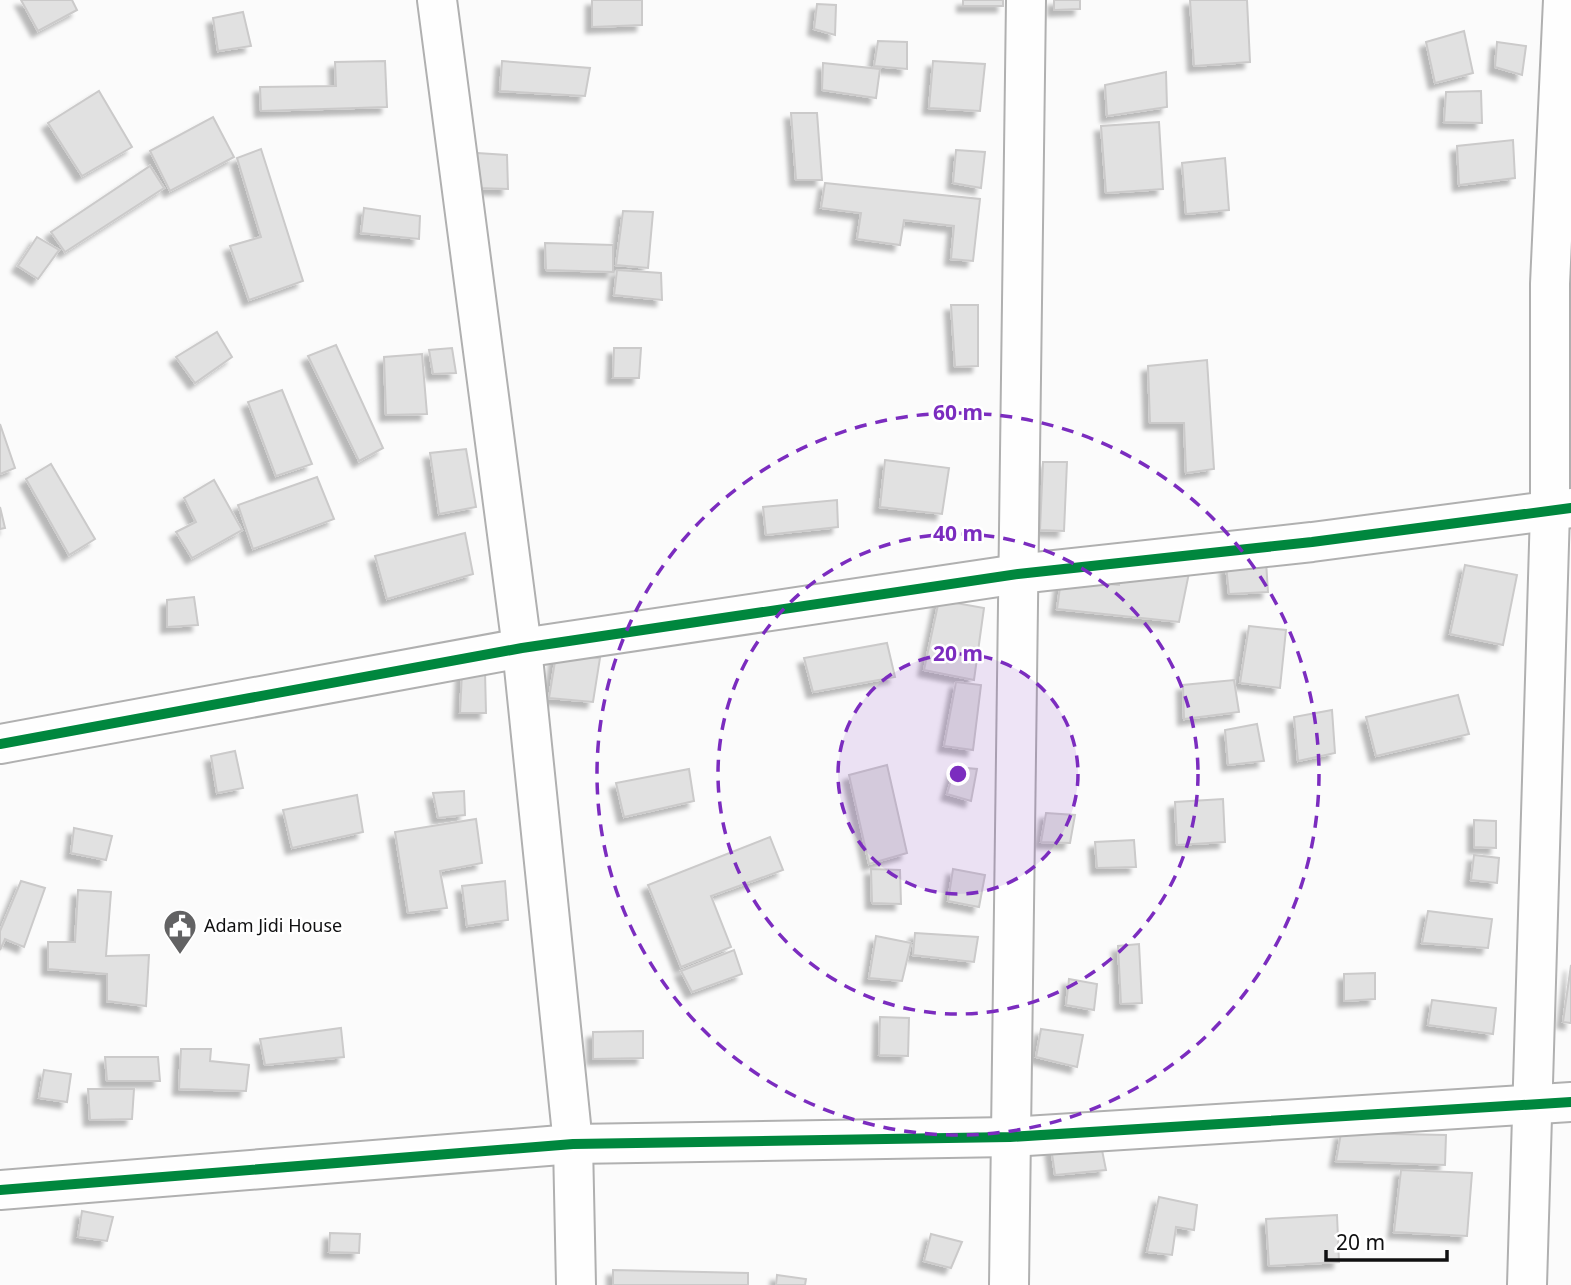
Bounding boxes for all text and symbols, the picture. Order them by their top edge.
text: 60 m [933,398,983,426]
text: 40 m [933,519,983,547]
text: 20 m [933,639,983,667]
centre of rings [946,762,970,786]
public building icon: Adam Jidi House [161,907,199,956]
place label: Adam Jidi House [204,913,342,937]
scale bar [1326,1218,1447,1262]
text: 20 m [1336,1228,1385,1256]

